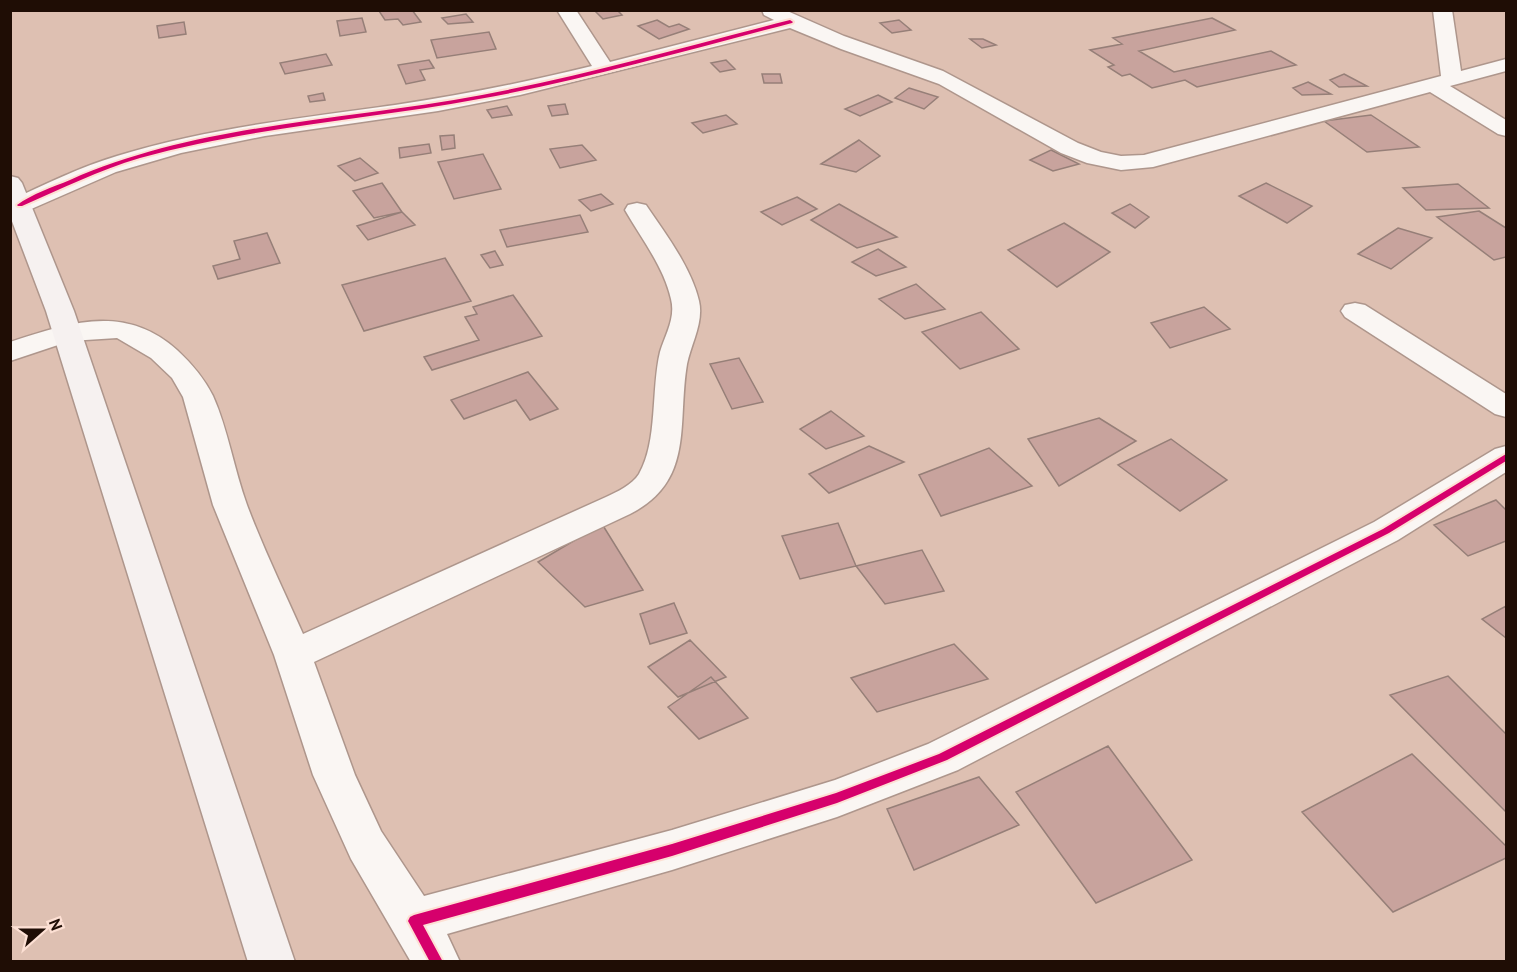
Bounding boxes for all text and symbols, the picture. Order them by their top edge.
north arrow [12,900,72,960]
text: N [45,916,67,933]

